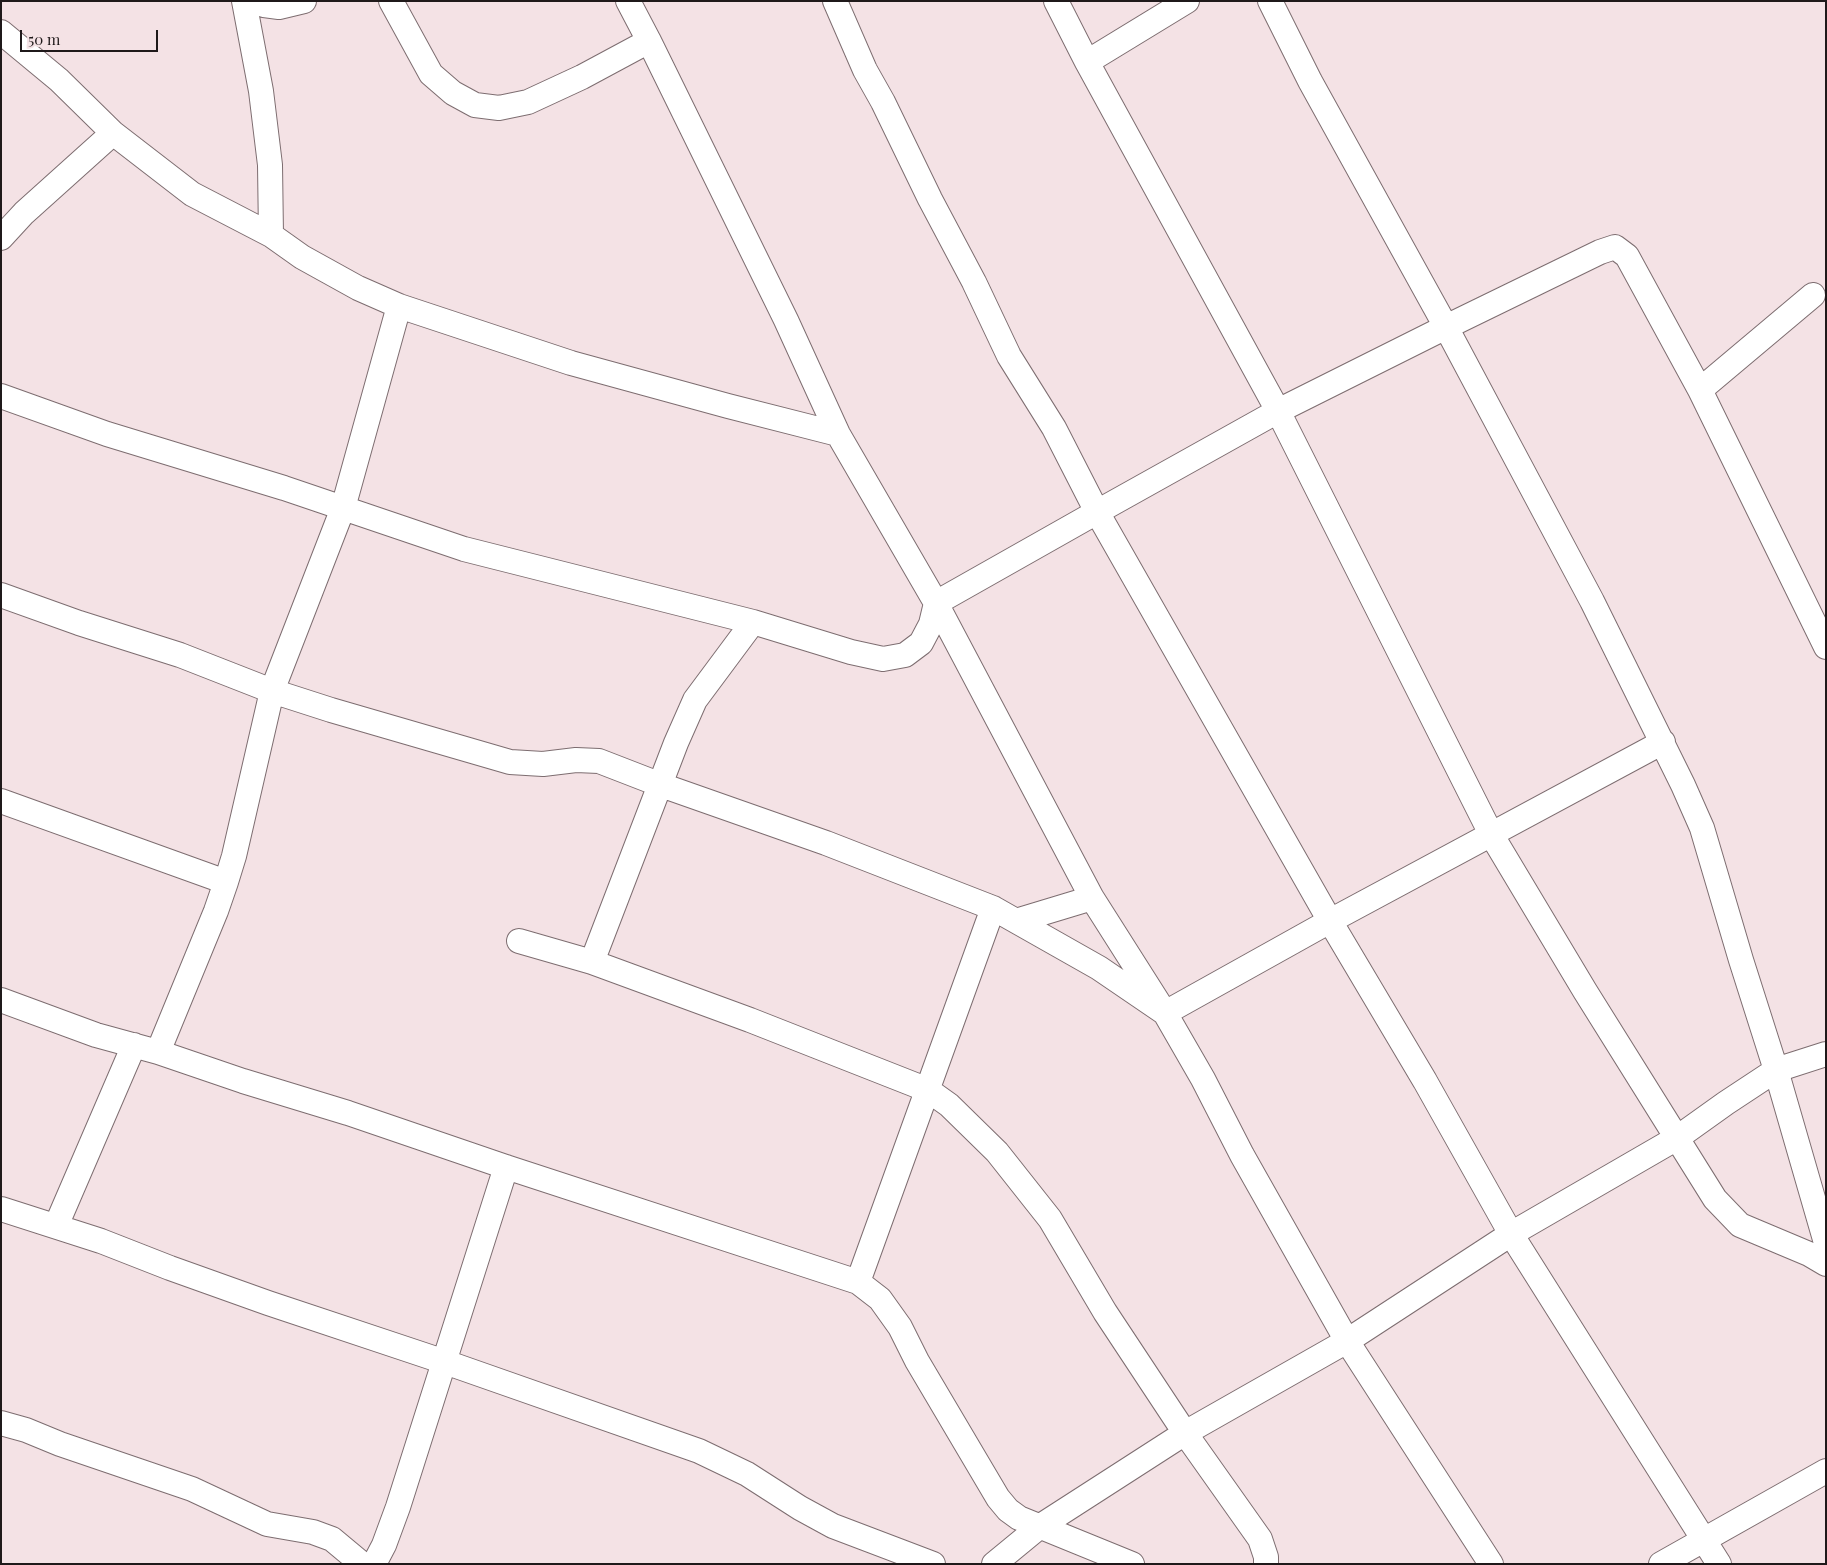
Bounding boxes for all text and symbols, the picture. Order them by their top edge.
scale bar [22,20,160,52]
text: 50 m [28,29,60,49]

